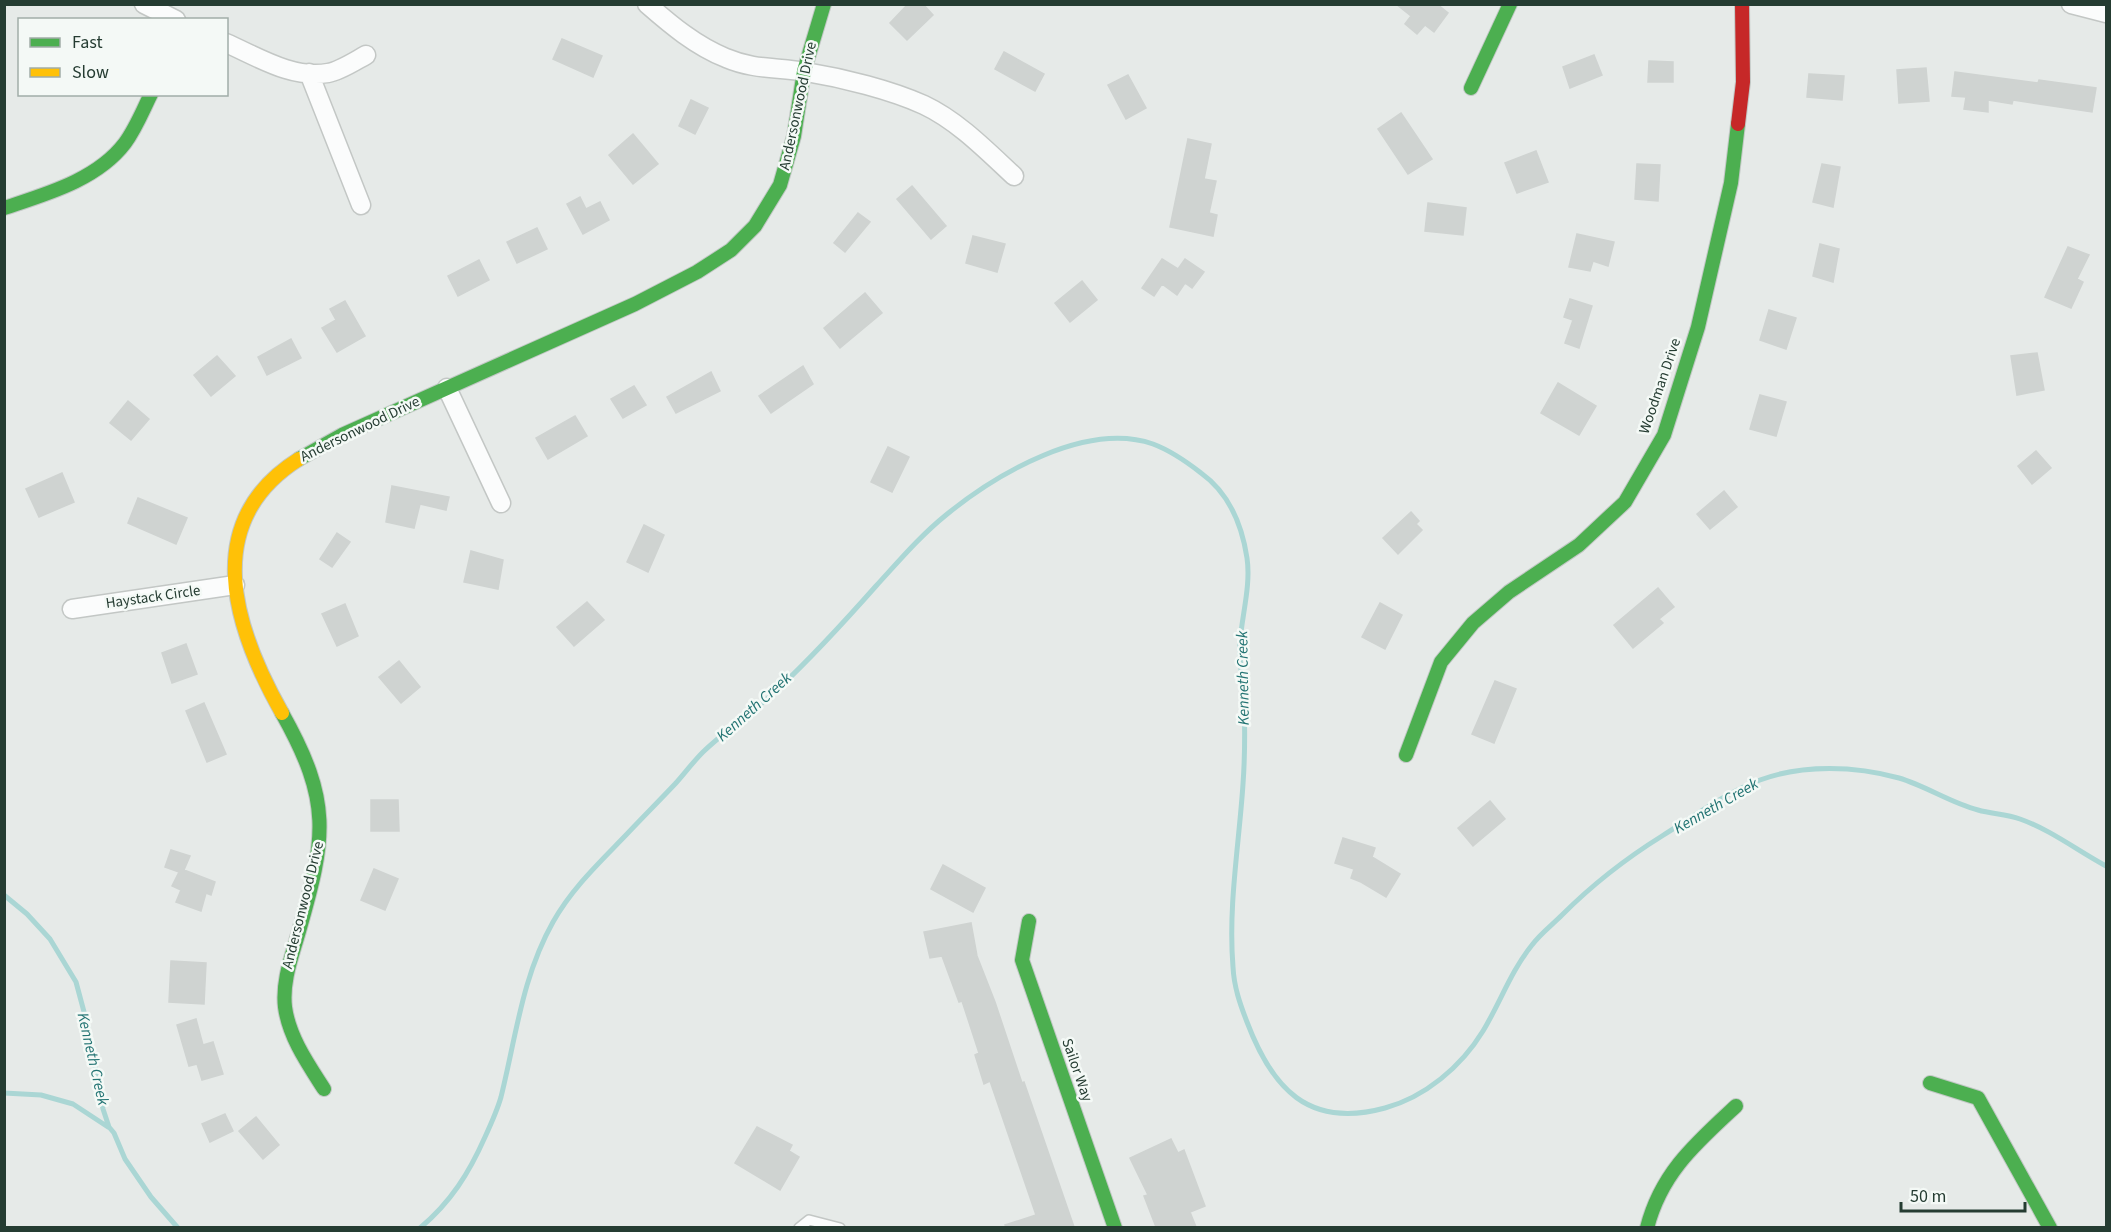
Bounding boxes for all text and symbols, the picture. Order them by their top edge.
legend [18,18,228,96]
text: Fast [72,30,103,55]
street label: Andersonwood Drive [774,40,822,172]
text: Slow [72,60,109,85]
street label: Woodman Drive [1634,335,1686,437]
street label: Andersonwood Drive [297,391,423,467]
street label: Haystack Circle [104,580,202,614]
water label: Kenneth Creek [1231,630,1255,725]
water label: Kenneth Creek [712,667,797,747]
water label: Kenneth Creek [1670,773,1763,839]
street label: Andersonwood Drive [277,839,329,971]
water label: Kenneth Creek [72,1010,114,1108]
street label: Sailor Way [1056,1036,1098,1104]
scale bar [1901,1175,2026,1213]
text: 50 m [1910,1184,1946,1209]

